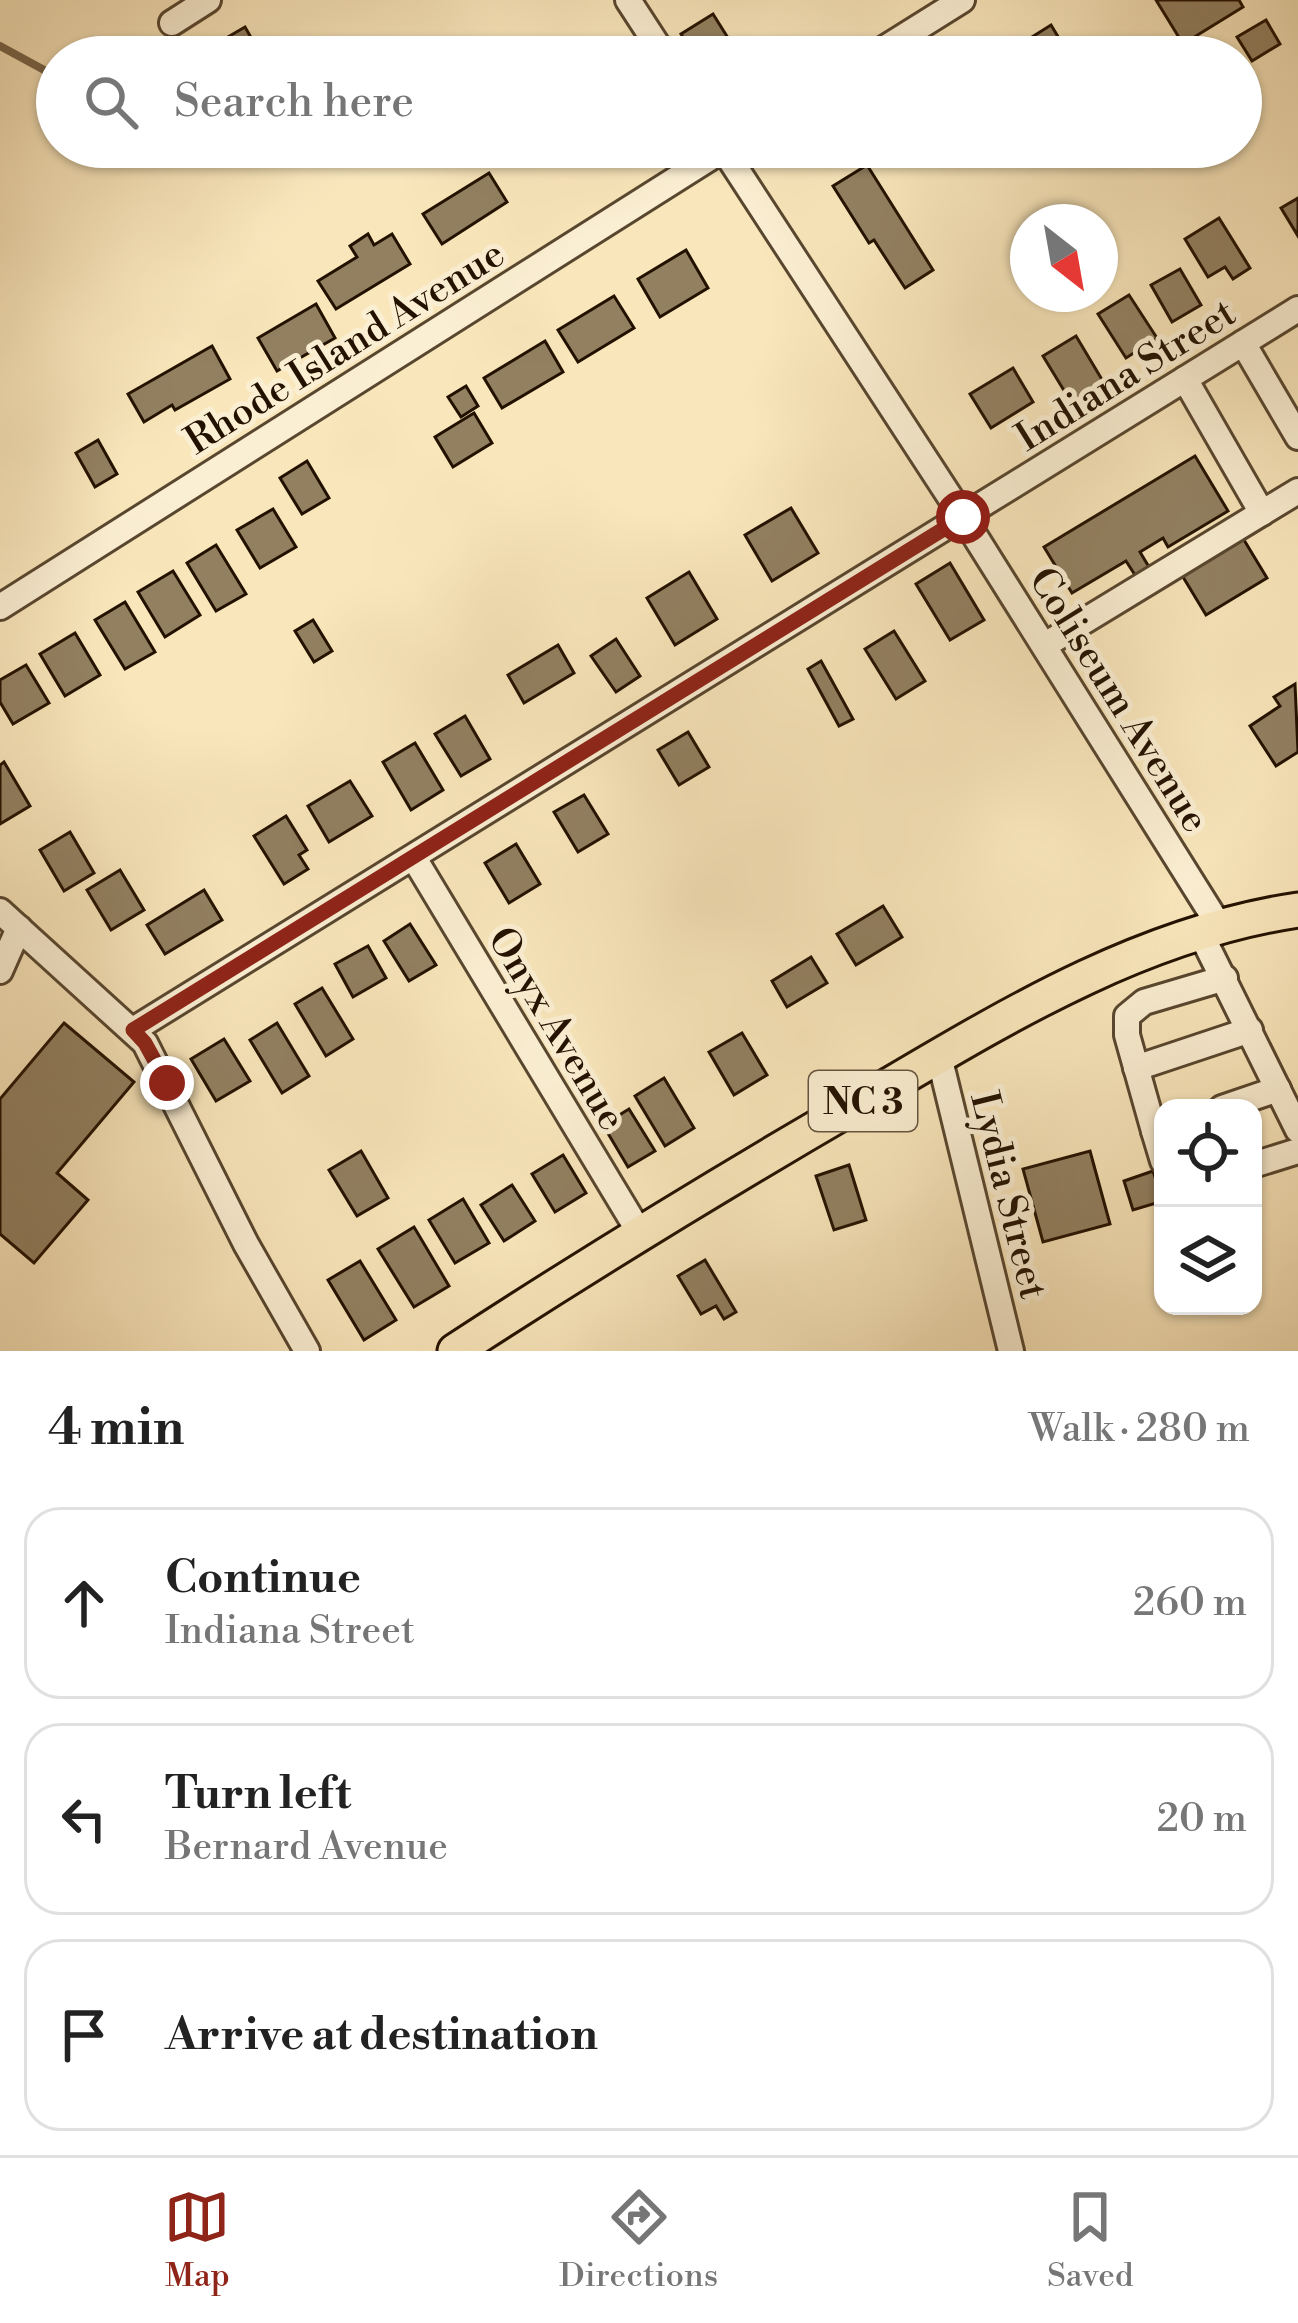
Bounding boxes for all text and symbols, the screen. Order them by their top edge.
search box [36,36,1262,168]
icon: search [78,69,144,135]
text: Search here [174,74,414,131]
north arrow [1010,204,1118,312]
street label: Rhode Island Avenue [177,230,514,466]
street label: Indiana Street [1007,289,1245,463]
route start [936,490,990,544]
street label: Coliseum Avenue [1017,559,1219,842]
street label: Onyx Avenue [476,919,636,1140]
route end [140,1056,194,1110]
road number: NC 3 [809,1071,917,1131]
street label: Lydia Street [958,1087,1057,1305]
map controls [1154,1099,1262,1315]
button: locate [1154,1099,1262,1207]
button: layers [1154,1207,1262,1315]
text: 4 min [48,1397,184,1461]
text: Walk · 280 m [1029,1405,1250,1454]
text: Continue [165,1550,361,1607]
icon: ahead [51,1570,117,1636]
text: 260 m [1133,1579,1247,1628]
text: Indiana Street [165,1607,415,1656]
text: Turn left [165,1766,351,1823]
icon: left [51,1786,117,1852]
text: 20 m [1157,1795,1247,1844]
text: Bernard Avenue [165,1823,448,1872]
icon: arrive [51,2002,117,2068]
text: Arrive at destination [165,2007,598,2064]
tab: Map [164,2184,230,2297]
tab: Directions [559,2184,718,2297]
tab: Saved [1047,2184,1134,2297]

